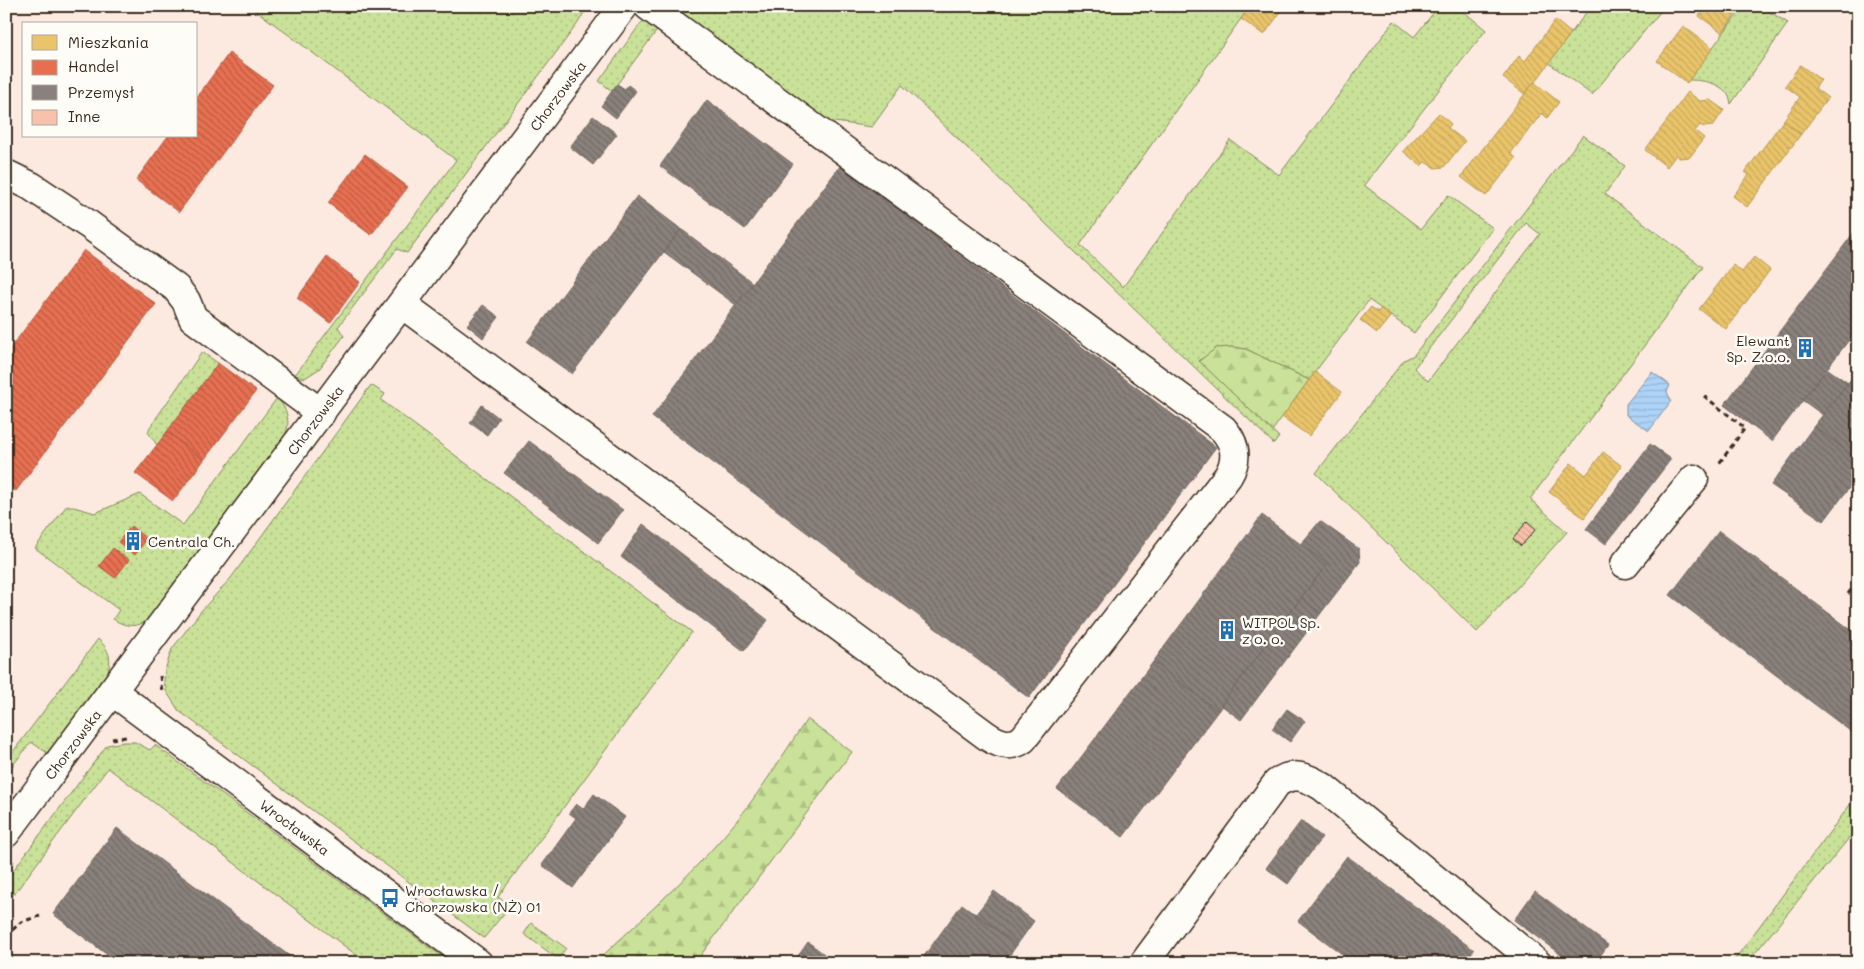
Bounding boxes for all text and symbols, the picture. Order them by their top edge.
legend [22,22,198,138]
text: Mieszkania [68,32,149,52]
text: Handel [68,56,119,76]
street label: Chorzowska [525,56,590,134]
text: Przemysł [68,82,134,102]
text: Inne [68,106,100,126]
place label: Elewant Sp. Z.o.o. [1726,331,1790,366]
building icon: Elewant Sp. Z.o.o. [1794,337,1816,359]
street label: Chorzowska [282,381,347,459]
building icon: Centrala Ch. [122,530,144,552]
place label: Centrala Ch. [148,532,235,551]
place label: WITPOL Sp. z o. o. [1242,613,1320,648]
building icon: WITPOL Sp. z o. o. [1216,619,1238,641]
street label: Chorzowska [40,705,105,783]
street label: Wrocławska [256,795,334,859]
place label: Wrocławska / Chorzowska (NŻ) 01 [405,881,541,916]
bus stop icon: Wrocławska / Chorzowska (NŻ) 01 [379,887,401,909]

